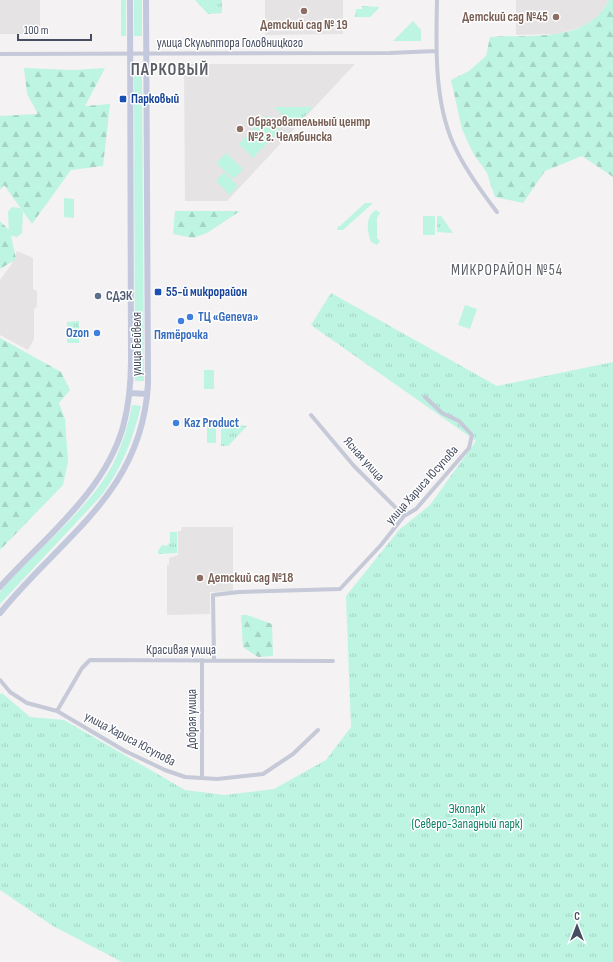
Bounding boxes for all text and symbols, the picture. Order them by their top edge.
marker: Детский сад № 19 [299,6,309,16]
place label: Детский сад №45 [462,9,548,25]
marker: Детский сад №45 [551,12,561,22]
scale bar [18,16,91,42]
place label: Детский сад № 19 [260,17,348,33]
text: 100 m [24,23,49,38]
street label: улица Скульптора Головницкого [157,35,303,51]
district label: ПАРКОВЫЙ [131,60,209,80]
place label: Парковый [131,91,179,107]
marker: Парковый [118,94,128,104]
place label: Образовательный центр №2 г. Челябинска [248,114,371,145]
marker: Образовательный центр №2 г. Челябинска [235,124,245,134]
district label: МИКРОРАЙОН №54 [451,261,563,280]
place label: 55-й микрорайон [166,284,248,300]
marker: 55-й микрорайон [153,287,163,297]
place label: СДЭК [106,288,133,304]
marker: СДЭК [93,291,103,301]
place label: ТЦ «Geneva» [198,309,259,325]
street label: улица Бейвеля [129,312,145,376]
marker: ТЦ «Geneva» [185,312,195,322]
marker: Пятёрочка [176,316,186,326]
place label: Ozon [66,325,89,341]
place label: Пятёрочка [154,327,208,343]
marker: Ozon [92,328,102,338]
place label: Kaz Product [184,415,240,431]
marker: Kaz Product [171,418,181,428]
street label: Ясная улица [340,434,388,484]
street label: улица Хариса Юсупова [382,442,462,528]
place label: Детский сaд №18 [208,570,293,586]
marker: Детский сaд №18 [195,573,205,583]
street label: Красивая улица [146,642,216,658]
street label: Добрая улица [184,689,200,749]
street label: улица Хариса Юсупова [82,708,178,770]
park label: Экопарк (Северо-Западный парк) [411,801,523,832]
north arrow [557,906,597,946]
text: С [574,910,580,923]

